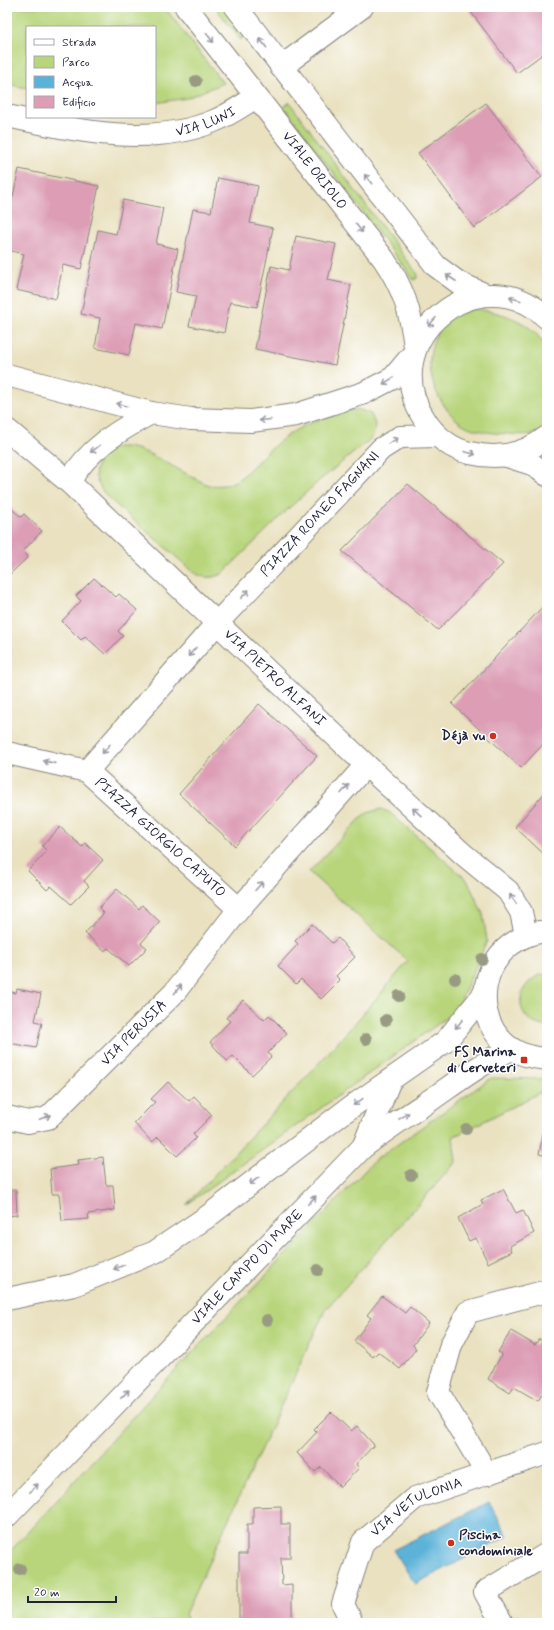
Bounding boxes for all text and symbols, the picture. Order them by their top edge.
legend [26,26,156,118]
one-way arrow [205,32,214,43]
text: Strada [62,35,96,51]
one-way arrow [259,37,267,48]
text: Parco [62,55,90,71]
text: Acqua [62,75,93,91]
text: Edificio [62,95,96,111]
street label: VIA LUNI [174,103,239,141]
street label: VIALE ORIOLO [278,128,351,214]
one-way arrow [363,174,372,185]
one-way arrow [355,222,364,233]
one-way arrow [446,274,457,282]
one-way arrow [509,295,522,302]
one-way arrow [428,316,437,326]
one-way arrow [383,377,394,385]
one-way arrow [116,401,129,409]
one-way arrow [259,416,272,424]
one-way arrow [387,436,399,444]
one-way arrow [90,445,101,454]
street label: PIAZZA ROMEO FAGNANI [256,447,383,581]
one-way arrow [463,450,476,457]
one-way arrow [240,589,249,599]
street label: VIA PIETRO ALFANI [220,625,329,731]
one-way arrow [188,646,197,656]
place label: Déjà vu [441,727,486,745]
marker: Déjà vu [488,731,498,741]
one-way arrow [102,744,111,755]
one-way arrow [43,758,56,766]
street label: PIAZZA GIORGIO CAPUTO [91,774,229,901]
one-way arrow [340,783,349,794]
one-way arrow [412,807,422,817]
one-way arrow [254,881,263,891]
one-way arrow [509,894,517,905]
one-way arrow [173,983,182,994]
street label: VIA PERUSIA [97,996,171,1070]
one-way arrow [455,1019,464,1029]
place label: FS Marina di Cerveteri [447,1043,517,1077]
marker: FS Marina di Cerveteri [519,1055,529,1065]
one-way arrow [353,1098,364,1106]
one-way arrow [399,1112,410,1121]
one-way arrow [38,1113,50,1121]
one-way arrow [249,1177,260,1185]
one-way arrow [307,1195,317,1205]
street label: VIALE CAMPO DI MARE [187,1205,307,1328]
one-way arrow [113,1264,125,1271]
one-way arrow [120,1389,129,1399]
street label: VIA VETULONIA [367,1474,464,1541]
one-way arrow [29,1483,39,1493]
place label: Piscina condominiale [459,1526,533,1560]
marker: Piscina condominiale [446,1538,456,1548]
scale bar [28,1578,116,1604]
text: 20 m [34,1585,60,1601]

